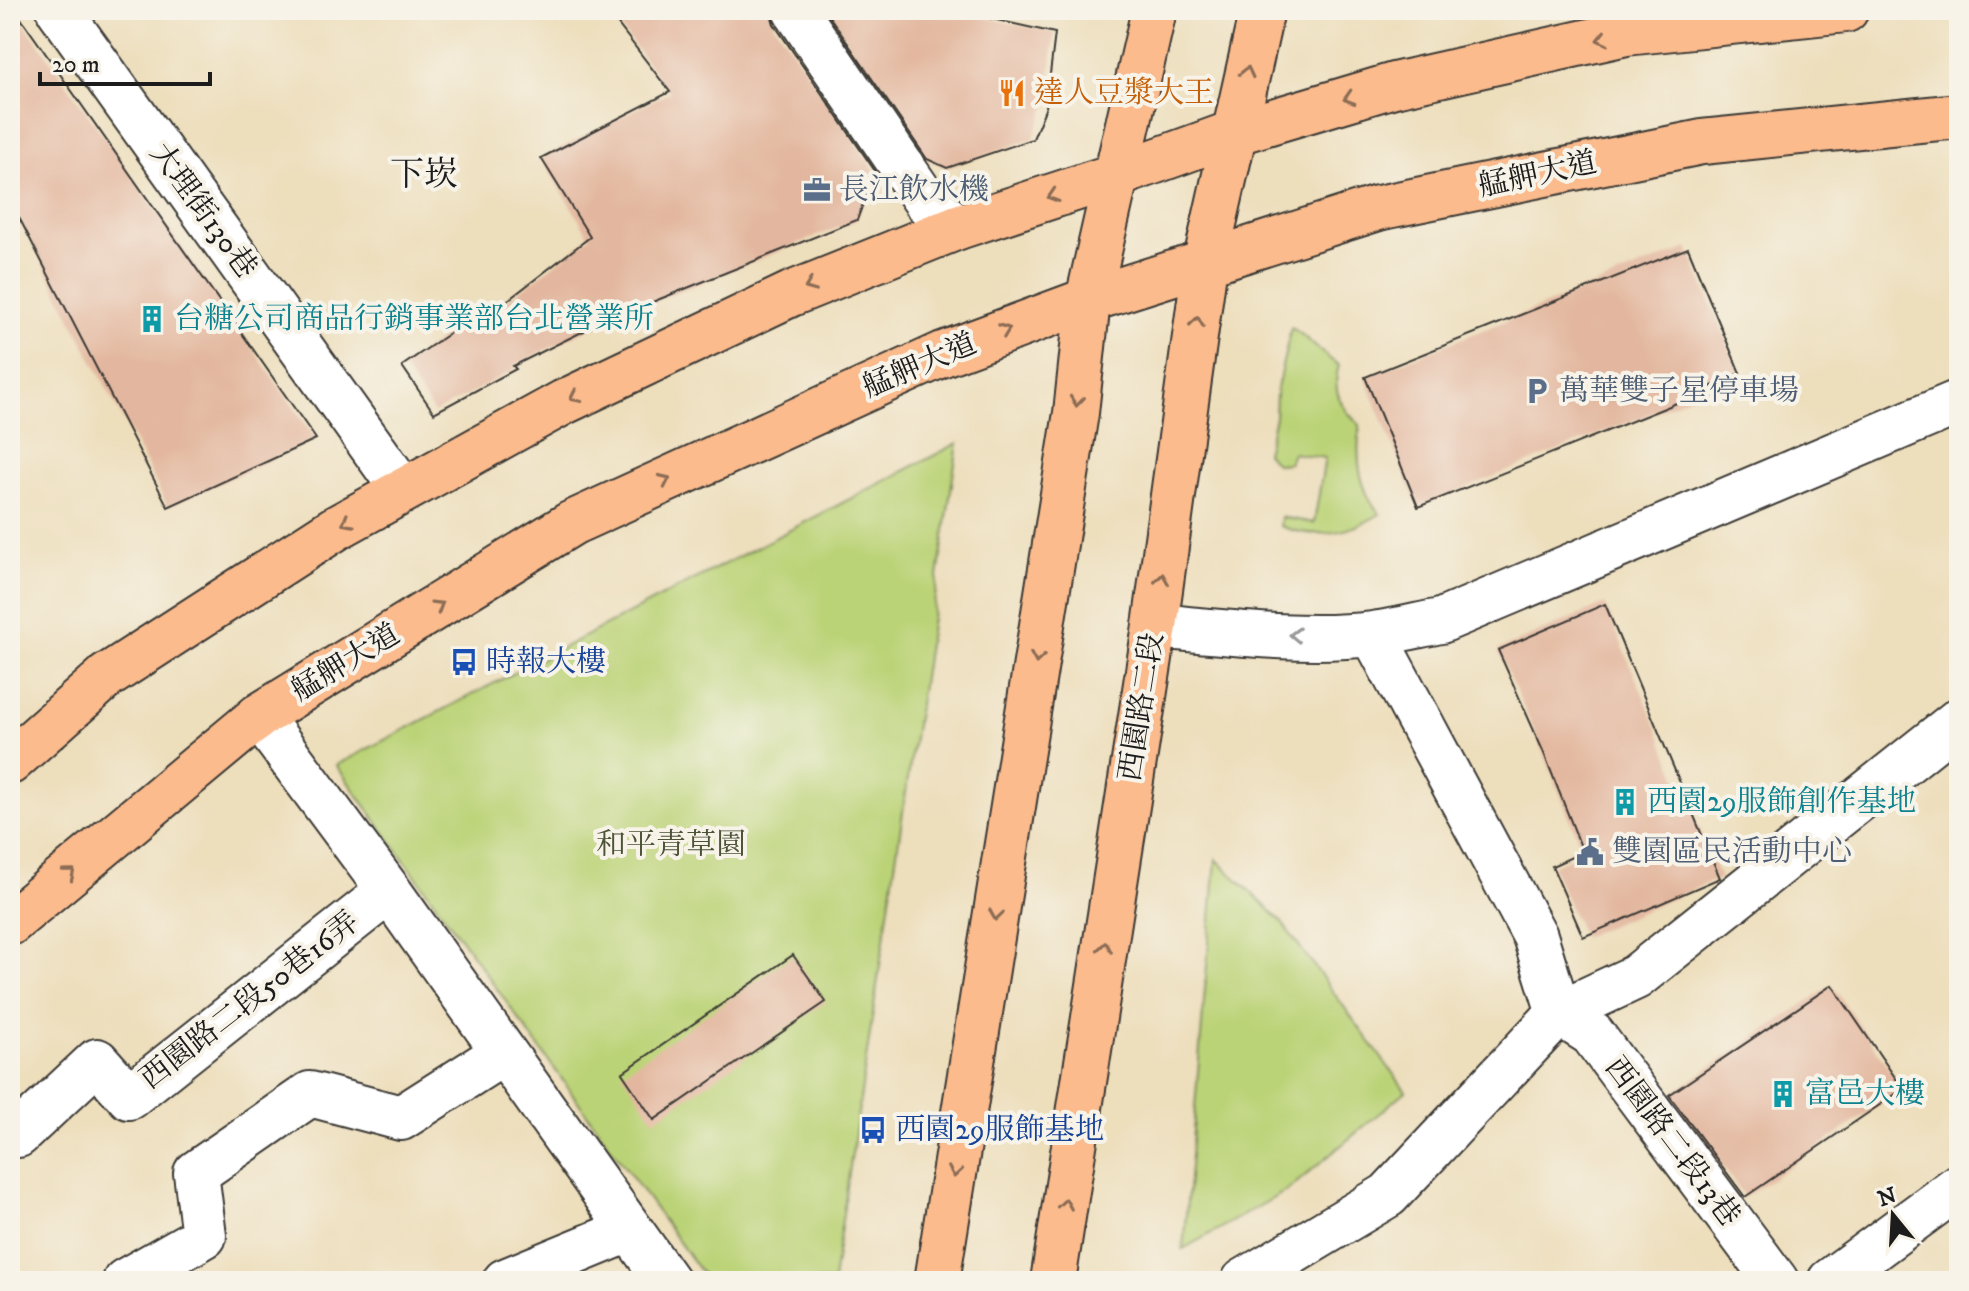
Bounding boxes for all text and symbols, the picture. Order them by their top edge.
one-way arrow [1595,30,1609,47]
scale bar [40,36,210,86]
text: 20 m [52,50,100,80]
one-way arrow [1238,65,1255,79]
place label: 達人豆漿大王 [1034,75,1214,112]
restaurant icon: 達人豆漿大王 [997,78,1027,108]
one-way arrow [1342,89,1356,105]
street label: 大理街130巷 [141,136,265,286]
street label: 艋舺大道 [1475,144,1601,206]
district label: 下崁 [390,154,458,196]
place label: 長江飲水機 [839,172,989,209]
office icon: 長江飲水機 [802,175,832,205]
one-way arrow [1047,186,1061,202]
one-way arrow [804,276,818,293]
place label: 台糖公司商品行銷事業部台北營業所 [174,301,654,338]
building icon: 台糖公司商品行銷事業部台北營業所 [137,304,167,334]
one-way arrow [1188,315,1205,329]
one-way arrow [997,323,1011,340]
street label: 艋舺大道 [858,326,982,406]
place label: 萬華雙子星停車場 [1559,373,1799,410]
parking icon: 萬華雙子星停車場 [1522,376,1552,406]
one-way arrow [568,387,583,403]
one-way arrow [1068,395,1085,408]
one-way arrow [657,474,671,490]
one-way arrow [341,512,355,528]
one-way arrow [1153,572,1170,585]
one-way arrow [429,600,444,616]
street label: 艋舺大道 [285,616,407,710]
one-way arrow [1288,626,1301,643]
street label: 西園路二段 [1112,630,1172,784]
place label: 時報大樓 [486,644,606,681]
bus stop icon: 時報大樓 [449,647,479,677]
one-way arrow [1029,651,1046,665]
place label: 西園29服飾創作基地 [1647,784,1917,821]
building icon: 西園29服飾創作基地 [1610,787,1640,817]
park label: 和平青草園 [596,827,746,864]
place label: 雙園區民活動中心 [1612,834,1852,871]
public building icon: 雙園區民活動中心 [1575,837,1605,867]
one-way arrow [61,868,75,883]
street label: 西園路二段50巷16弄 [133,904,367,1098]
one-way arrow [988,908,1005,922]
one-way arrow [1096,940,1113,954]
street label: 西園路二段13巷 [1596,1050,1748,1234]
place label: 富邑大樓 [1805,1076,1925,1113]
building icon: 富邑大樓 [1768,1079,1798,1109]
place label: 西園29服飾基地 [895,1112,1105,1149]
bus stop icon: 西園29服飾基地 [858,1115,888,1145]
one-way arrow [947,1165,964,1179]
north arrow [1853,1175,1933,1255]
text: N [1875,1182,1900,1213]
one-way arrow [1056,1197,1073,1211]

